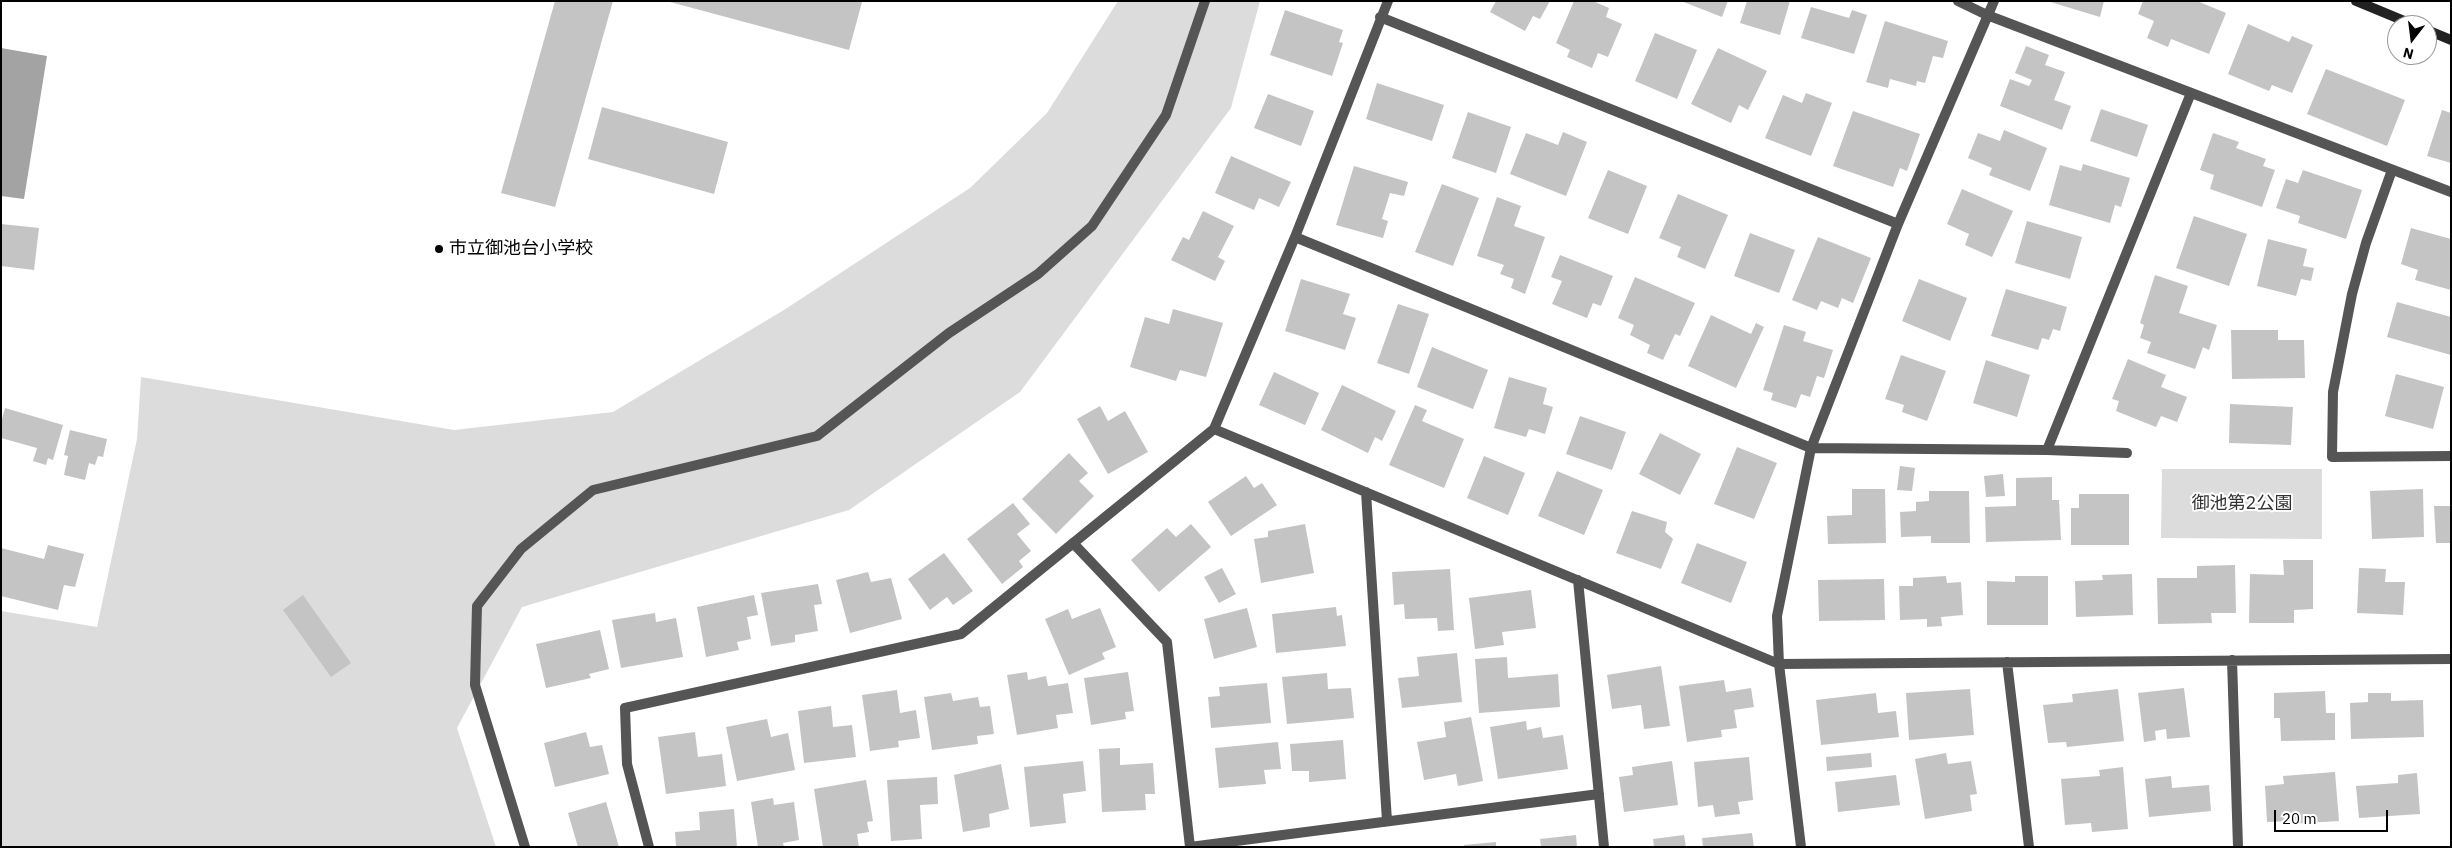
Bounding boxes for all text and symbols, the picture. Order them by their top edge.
north arrow [2387,15,2437,65]
text: N [2401,44,2416,64]
place label: 市立御池台小学校 [449,238,593,260]
marker: 市立御池台小学校 [433,243,445,255]
park label: 御池第2公園 [2192,493,2292,515]
scale bar [2277,800,2391,832]
text: 20 m [2282,809,2317,828]

